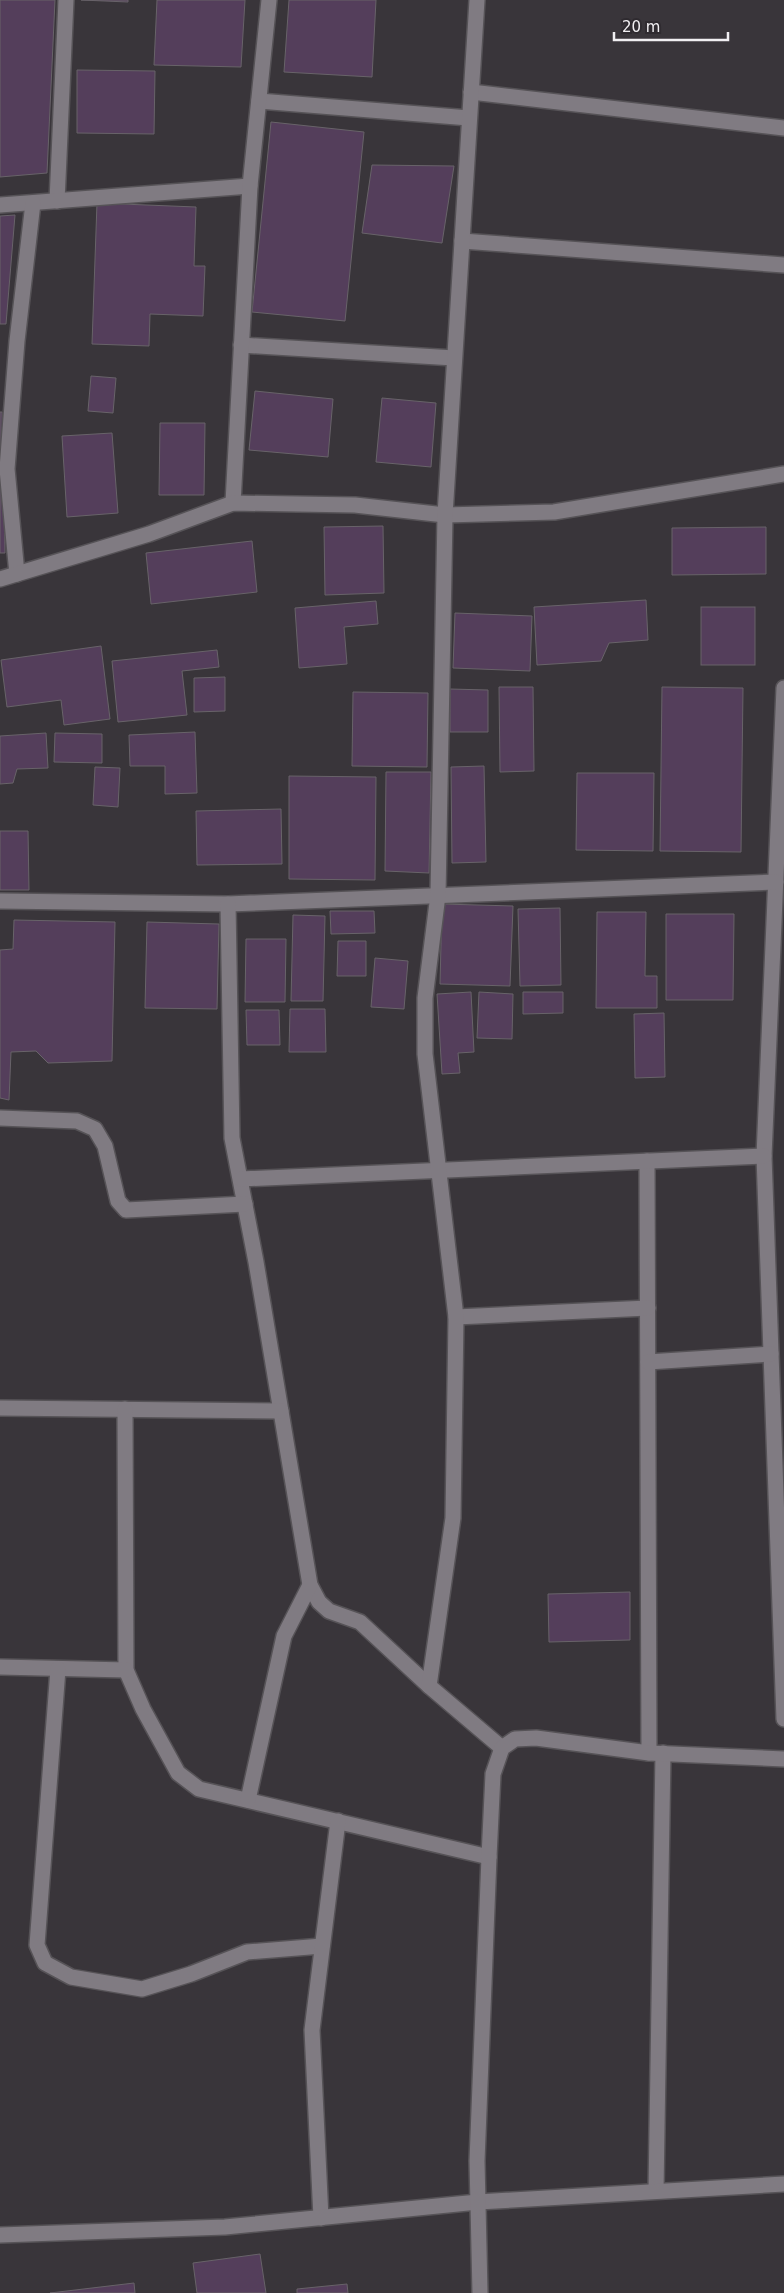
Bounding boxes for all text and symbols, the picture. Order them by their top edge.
scale bar [614,10,728,42]
text: 20 m [622,18,660,36]

